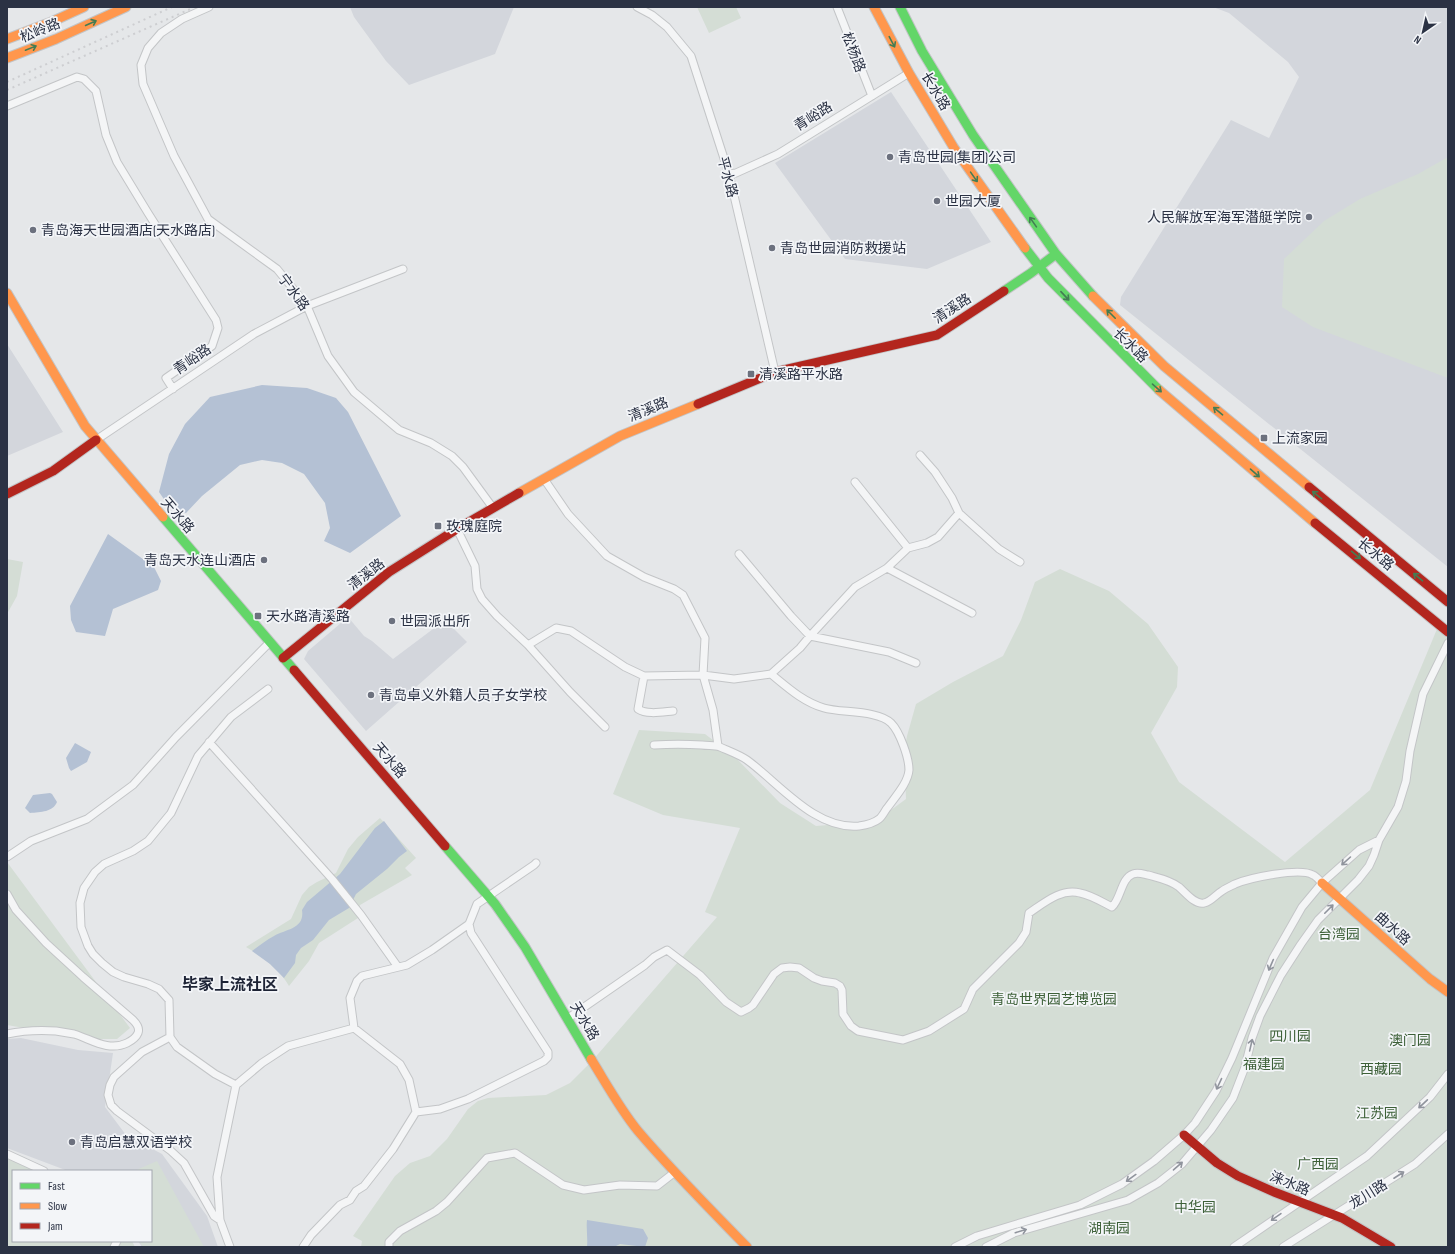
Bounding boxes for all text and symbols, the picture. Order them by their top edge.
north arrow [1403,12,1443,52]
street label: 松岭路 [18,15,63,46]
one-way arrow [85,19,97,26]
street label: 松杨路 [838,30,869,75]
text: N [1412,33,1424,47]
one-way arrow [889,35,897,47]
one-way arrow [25,44,37,52]
street label: 长水路 [917,69,954,114]
street label: 青峪路 [791,98,836,135]
place label: 青岛世园(集团)公司 [898,149,1016,166]
marker: 青岛世园(集团)公司 [885,152,895,162]
street label: 平水路 [714,155,741,200]
one-way arrow [970,171,978,182]
place label: 世园大厦 [945,193,1001,210]
marker: 世园大厦 [932,196,942,206]
place label: 人民解放军海军潜艇学院 [1147,209,1301,226]
marker: 人民解放军海军潜艇学院 [1304,212,1314,222]
one-way arrow [1029,217,1037,228]
place label: 青岛海天世园酒店(天水路店) [41,222,215,239]
marker: 青岛海天世园酒店(天水路店) [28,225,38,235]
place label: 青岛世园消防救援站 [780,240,906,257]
marker: 青岛世园消防救援站 [767,243,777,253]
street label: 宁水路 [274,270,313,314]
street label: 清溪路 [930,290,975,327]
one-way arrow [1060,291,1070,301]
one-way arrow [1106,309,1116,319]
street label: 长水路 [1110,324,1152,366]
street label: 青峪路 [170,341,214,378]
place label: 清溪路平水路 [759,366,843,383]
marker: 清溪路平水路 [746,369,756,379]
one-way arrow [1151,384,1162,393]
street label: 清溪路 [626,394,671,425]
one-way arrow [1213,406,1223,415]
place label: 上流家园 [1272,430,1328,447]
marker: 上流家园 [1259,433,1269,443]
one-way arrow [1250,468,1261,477]
one-way arrow [1312,490,1323,499]
street label: 天水路 [157,494,198,537]
place label: 玫瑰庭院 [446,518,502,535]
marker: 玫瑰庭院 [433,521,443,531]
street label: 长水路 [1354,535,1397,574]
one-way arrow [1350,551,1361,560]
place label: 青岛天水连山酒店 [144,552,256,569]
marker: 青岛天水连山酒店 [259,555,269,565]
street label: 清溪路 [345,555,388,594]
one-way arrow [1413,572,1423,581]
place label: 天水路清溪路 [266,608,350,625]
marker: 天水路清溪路 [253,611,263,621]
place label: 世园派出所 [400,613,470,630]
marker: 世园派出所 [387,616,397,626]
place label: 青岛卓义外籍人员子女学校 [379,687,547,704]
marker: 青岛卓义外籍人员子女学校 [366,690,376,700]
street label: 天水路 [369,739,410,782]
one-way arrow [1342,856,1352,865]
one-way arrow [1324,904,1334,914]
street label: 曲水路 [1371,908,1414,949]
park label: 台湾园 [1318,926,1360,943]
one-way arrow [1266,959,1274,971]
district label: 毕家上流社区 [182,975,278,995]
park label: 青岛世界园艺博览园 [991,991,1117,1008]
street label: 天水路 [566,999,603,1044]
park label: 四川园 [1269,1028,1311,1045]
park label: 澳门园 [1389,1032,1431,1049]
one-way arrow [1247,1039,1255,1052]
park label: 福建园 [1243,1056,1285,1073]
park label: 西藏园 [1360,1061,1402,1078]
one-way arrow [1215,1078,1222,1090]
one-way arrow [1418,1099,1428,1108]
park label: 江苏园 [1356,1105,1398,1122]
place label: 青岛启慧双语学校 [80,1134,192,1151]
marker: 青岛启慧双语学校 [67,1137,77,1147]
park label: 广西园 [1297,1156,1339,1173]
one-way arrow [1173,1162,1184,1171]
street label: 涞水路 [1267,1168,1312,1199]
legend [12,1170,152,1242]
one-way arrow [1393,1171,1404,1179]
one-way arrow [1126,1173,1137,1182]
street label: 龙川路 [1346,1176,1391,1213]
text: Fast [48,1179,65,1194]
text: Slow [48,1199,67,1214]
park label: 中华园 [1174,1199,1216,1216]
one-way arrow [1271,1213,1282,1221]
text: Jam [47,1219,63,1234]
park label: 湖南园 [1088,1220,1130,1237]
one-way arrow [1014,1227,1027,1234]

